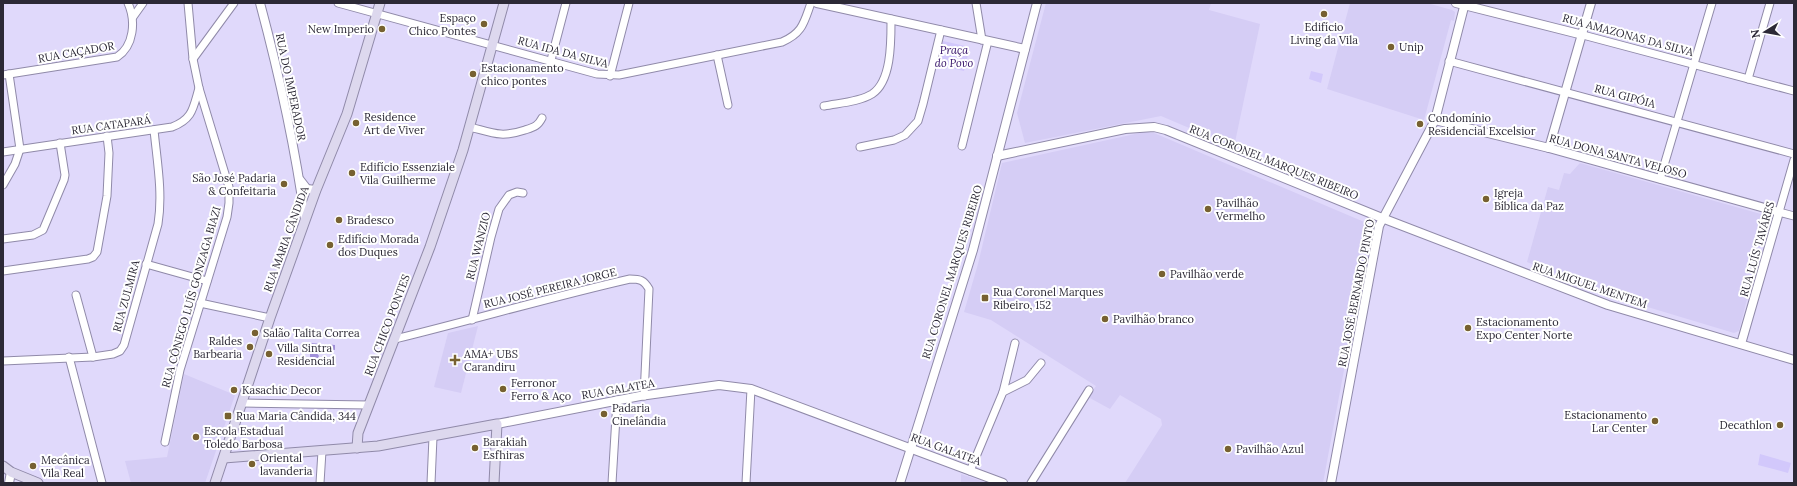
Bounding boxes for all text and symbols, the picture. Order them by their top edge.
marker: Edifício Living da Vila [1319,9,1329,19]
place label: Espaço Chico Pontes [409,11,476,38]
street label: RUA AMAZONAS DA SILVA [1561,11,1696,60]
north arrow [1745,12,1785,52]
marker: Espaço Chico Pontes [479,19,489,29]
place label: Edifício Living da Vila [1290,20,1358,47]
place label: New Imperio [308,22,374,36]
marker: New Imperio [377,24,387,34]
text: N [1747,28,1763,39]
street label: RUA DO IMPERADOR [273,32,309,142]
street label: RUA IDA DA SILVA [516,33,611,71]
street label: RUA CAÇADOR [37,38,115,66]
place label: Unip [1399,40,1424,54]
marker: Unip [1386,42,1396,52]
park label: Praça do Povo [935,43,973,70]
place label: Estacionamento chico pontes [481,61,564,88]
marker: Estacionamento chico pontes [468,69,478,79]
street label: RUA GIPÓIA [1593,81,1658,111]
place label: Residence Art de Viver [363,110,425,137]
place label: Condomínio Residencial Excelsior [1428,111,1536,138]
street label: RUA CATAPARÁ [70,112,153,137]
marker: Residence Art de Viver [351,118,361,128]
marker: Condomínio Residencial Excelsior [1415,119,1425,129]
street label: RUA CORONEL MARQUES RIBEIRO [1187,122,1361,203]
street label: RUA DONA SANTA VELOSO [1548,131,1688,181]
place label: Edifício Essenziale Vila Guilherme [359,160,455,187]
marker: Edifício Essenziale Vila Guilherme [347,168,357,178]
place label: São José Padaria & Confeitaria [192,171,276,198]
marker: São José Padaria & Confeitaria [279,179,289,189]
street label: RUA MARIA CÂNDIDA [260,183,312,294]
street label: RUA CORONEL MARQUES RIBEIRO [919,183,985,361]
place label: Igreja Bíblica da Paz [1494,186,1564,213]
marker: Igreja Bíblica da Paz [1481,194,1491,204]
place label: Pavilhão Vermelho [1215,196,1265,223]
street label: RUA LUÍS TAVÁRES [1737,200,1777,298]
street label: RUA CÔNEGO LUÍS GONZAGA BIAZI [158,204,224,389]
marker: Pavilhão Vermelho [1203,204,1213,214]
street label: RUA WANZIO [463,210,493,281]
place label: Bradesco [347,213,394,227]
marker: Bradesco [334,215,344,225]
street label: RUA JOSÉ BERNARDO PINTO [1335,218,1377,368]
place label: Edifício Morada dos Duques [338,232,419,259]
marker: Edifício Morada dos Duques [325,240,335,250]
street label: RUA ZULMIRA [110,257,143,334]
street label: RUA MIGUEL MENTEM [1531,259,1649,311]
street label: RUA JOSÉ PEREIRA JORGE [482,265,618,311]
place label: Pavilhão verde [1170,267,1244,281]
marker: Pavilhão verde [1157,269,1167,279]
street label: RUA CHICO PONTES [361,272,413,378]
place label: Rua Coronel Marques Ribeiro, 152 [993,285,1103,312]
marker: Rua Coronel Marques Ribeiro, 152 [980,293,990,303]
place label: Pavilhão branco [1113,312,1194,326]
marker: Pavilhão branco [1100,314,1110,324]
place label: Estacionamento Expo Center Norte [1476,315,1572,342]
marker: Estacionamento Expo Center Norte [1463,323,1473,333]
place label: Salão Talita Correa [263,326,360,340]
marker: Salão Talita Correa [250,328,260,338]
place label: Raldes Barbearia [193,334,242,361]
place label: Villa Sintra Residencial [276,341,335,368]
marker: Raldes Barbearia [245,342,255,352]
place label: AMA+ UBS Carandiru [463,347,518,374]
marker: Villa Sintra Residencial [264,349,274,359]
marker: AMA+ UBS Carandiru [449,354,461,366]
place label: Ferronor Ferro & Aço [511,376,571,403]
street label: RUA GALATEA [580,376,657,402]
place label: Kasachic Decor [242,383,322,397]
marker: Ferronor Ferro & Aço [498,384,508,394]
marker: Kasachic Decor [229,385,239,395]
place label: Padaria Cinelândia [612,401,666,428]
place label: Estacionamento Lar Center [1564,408,1647,435]
place label: Rua Maria Cândida, 344 [236,409,356,423]
marker: Padaria Cinelândia [599,409,609,419]
marker: Rua Maria Cândida, 344 [223,411,233,421]
marker: Estacionamento Lar Center [1650,416,1660,426]
place label: Decathlon [1720,418,1772,432]
marker: Decathlon [1775,420,1785,430]
place label: Escola Estadual Toledo Barbosa [204,424,283,451]
street label: RUA GALATEA [909,430,984,469]
marker: Escola Estadual Toledo Barbosa [191,432,201,442]
place label: Barakiah Esfhiras [483,435,528,462]
place label: Pavilhão Azul [1236,442,1304,456]
marker: Barakiah Esfhiras [470,443,480,453]
marker: Pavilhão Azul [1223,444,1233,454]
place label: Oriental lavanderia [260,451,313,478]
place label: Mecânica Vila Real [40,453,90,480]
marker: Oriental lavanderia [247,459,257,469]
marker: Mecânica Vila Real [28,461,38,471]

